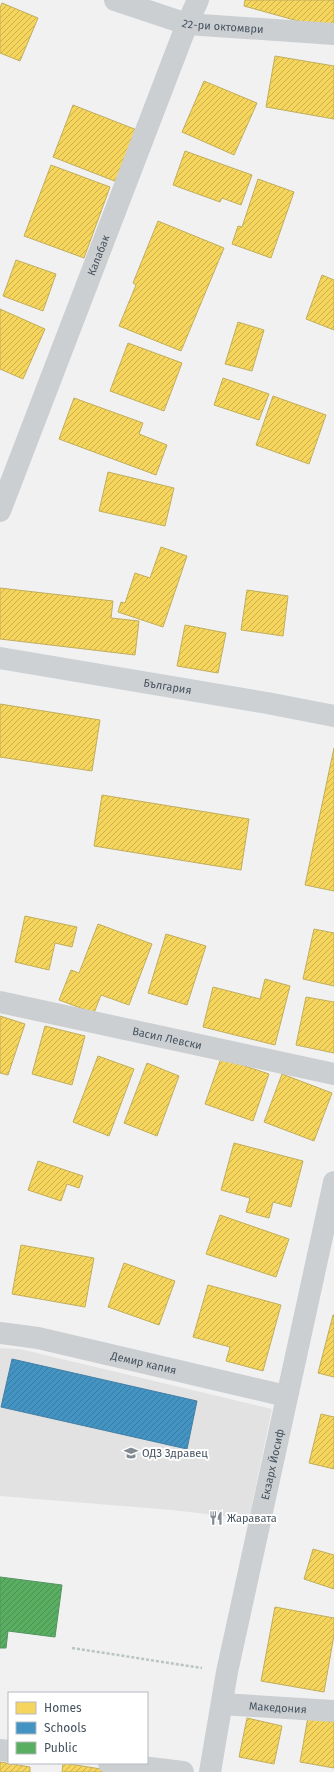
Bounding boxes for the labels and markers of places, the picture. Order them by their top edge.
school or university icon: ОДЗ Здравец [123,1445,139,1461]
place label: ОДЗ Здравец [142,1447,208,1460]
restaurant icon: Жаравата [208,1510,224,1526]
place label: Жаравата [227,1512,277,1525]

